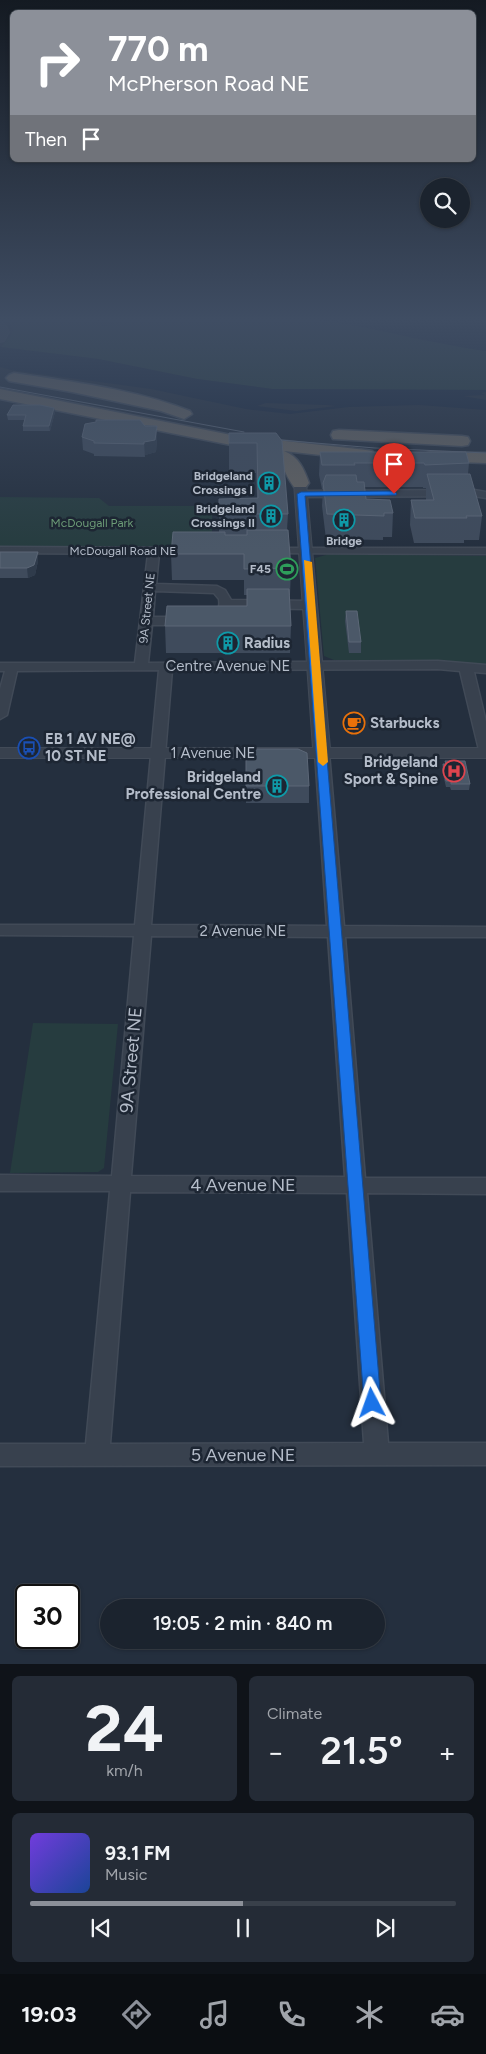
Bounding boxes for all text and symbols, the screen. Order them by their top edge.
text: 770 m [108,28,208,70]
icon: right [25,30,90,95]
text: McPherson Road NE [108,70,310,97]
icon: arrive [77,125,105,153]
text: Then [25,128,67,151]
map controls [420,178,470,228]
button: search [420,178,470,228]
pin [373,443,415,494]
icon: arrive [380,450,408,478]
place label: Bridgeland Crossings I [193,469,253,497]
building icon: Bridgeland Crossings I [257,471,281,495]
place label: Bridgeland Crossings II [191,502,255,530]
building icon: Bridgeland Crossings II [259,504,283,528]
building icon: Bridge [332,508,356,532]
park label: McDougall Park [51,516,134,530]
place label: Bridge [326,534,362,548]
street label: McDougall Road NE [70,544,176,558]
sports icon: F45 [275,557,299,581]
place label: F45 [250,562,271,576]
street label: 9A Street NE [136,572,158,644]
building icon: Radius [216,631,240,655]
place label: Radius [244,634,290,652]
street label: Centre Avenue NE [166,657,290,675]
cafe icon: Starbucks [342,711,366,735]
place label: Starbucks [370,714,439,732]
place label: EB 1 AV NE@ 10 ST NE [45,730,136,765]
bus stop icon: EB 1 AV NE@ 10 ST NE [17,736,41,760]
street label: 1 Avenue NE [171,744,255,762]
place label: Bridgeland Sport & Spine [344,753,439,788]
hospital icon: Bridgeland Sport & Spine [442,759,466,783]
place label: Bridgeland Professional Centre [125,768,262,803]
building icon: Bridgeland Professional Centre [265,774,289,798]
street label: 2 Avenue NE [199,922,287,940]
street label: 9A Street NE [115,1006,147,1114]
street label: 4 Avenue NE [190,1174,296,1196]
position arrow [345,1376,397,1428]
street label: 5 Avenue NE [191,1444,295,1466]
speed limit sign: 30 [15,1584,80,1649]
text: 19:05 · 2 min · 840 m [153,1612,332,1635]
text: 24 [85,1689,164,1767]
text: Climate [267,1704,322,1723]
text: 21.5° [320,1728,403,1774]
text: − [267,1735,284,1769]
text: + [439,1735,456,1769]
text: km/h [106,1761,143,1780]
text: 93.1 FM [105,1842,171,1865]
text: Music [105,1865,147,1884]
icon: previous [87,1914,115,1942]
icon: pause [229,1914,257,1942]
icon: next [371,1914,399,1942]
icon: directions [119,1997,154,2032]
icon: music [197,1997,232,2032]
icon: phone [274,1997,309,2032]
icon: climate [352,1997,387,2032]
icon: car [430,1997,465,2032]
text: 19:03 [21,2001,76,2028]

